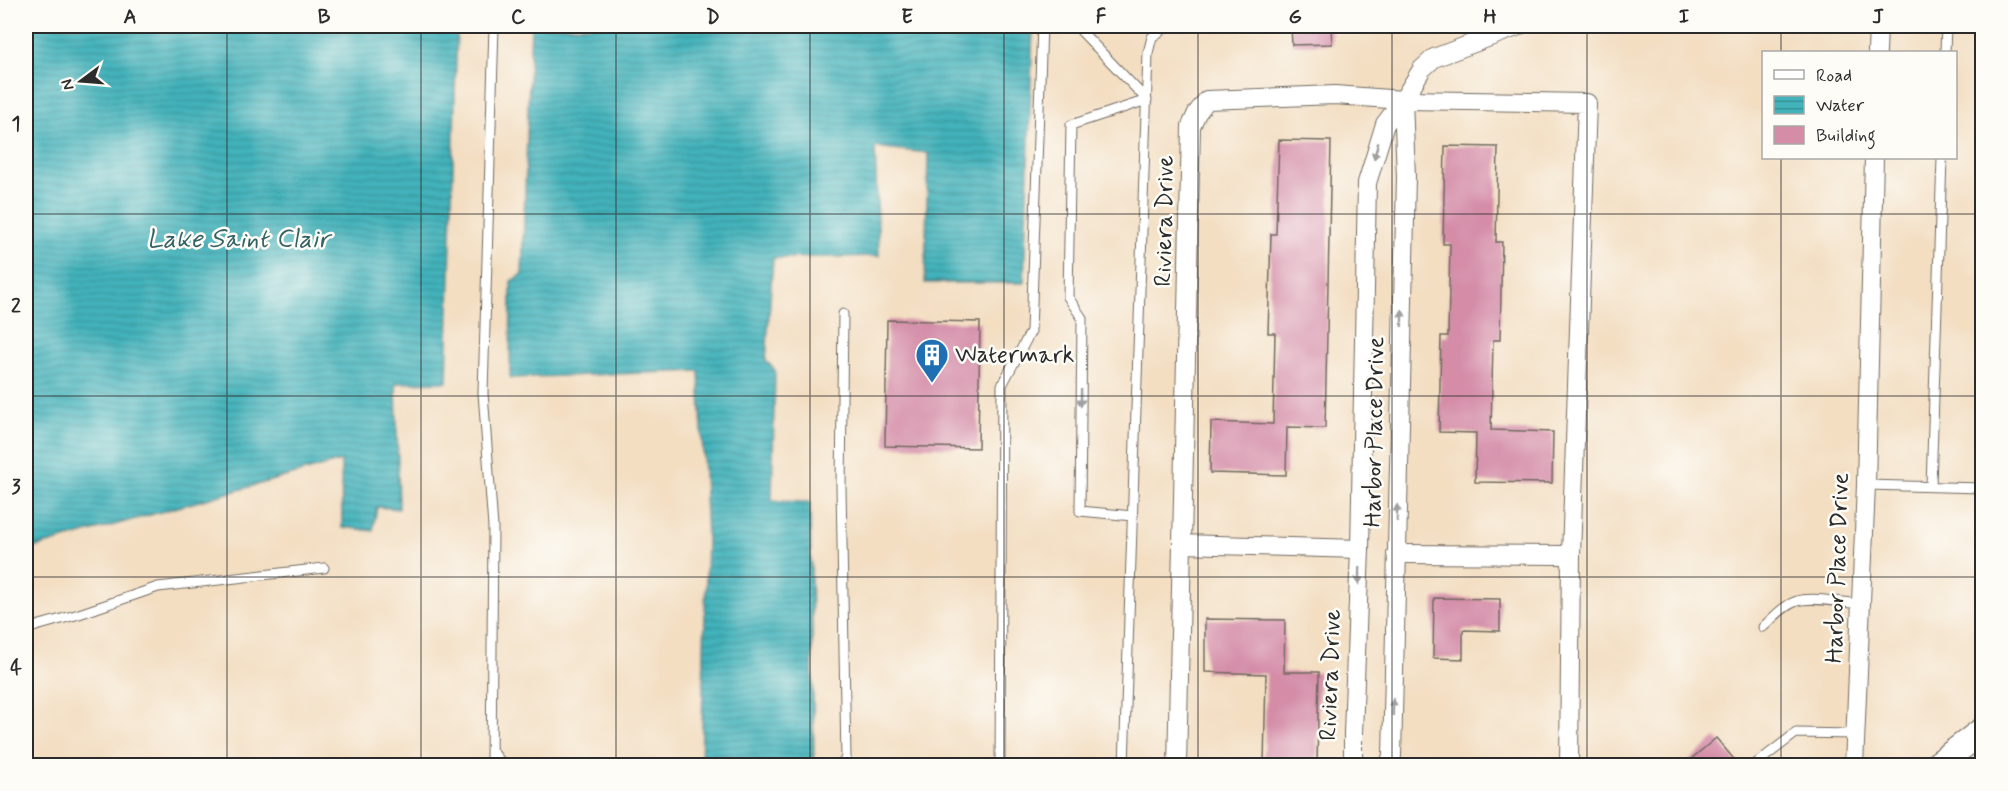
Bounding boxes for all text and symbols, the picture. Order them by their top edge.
text: A [123,4,137,31]
text: B [318,4,331,31]
text: C [511,4,526,31]
text: D [706,4,720,31]
text: E [901,4,913,31]
text: F [1096,4,1107,31]
text: G [1288,4,1302,31]
text: H [1483,4,1497,31]
text: I [1679,4,1689,31]
text: J [1872,4,1884,31]
north arrow [51,51,111,111]
legend [1762,51,1957,159]
text: Road [1816,64,1852,88]
text: N [56,77,80,93]
text: Water [1816,94,1865,118]
text: 1 [12,111,20,138]
text: Building [1816,124,1876,150]
one-way arrow [1370,142,1380,160]
street label: Riviera Drive [1148,155,1182,287]
water label: Lake Saint Clair [147,223,333,257]
text: 2 [11,293,21,320]
one-way arrow [1397,308,1407,327]
street label: Harbor Place Drive [1358,336,1392,528]
building icon: Watermark [914,337,950,384]
place label: Watermark [955,340,1075,371]
one-way arrow [1076,388,1086,407]
street label: Harbor Place Drive [1819,472,1857,664]
text: 3 [11,474,21,501]
one-way arrow [1393,503,1402,522]
one-way arrow [1354,566,1363,585]
street label: Riviera Drive [1313,609,1349,741]
text: 4 [10,655,22,682]
one-way arrow [1388,698,1397,717]

